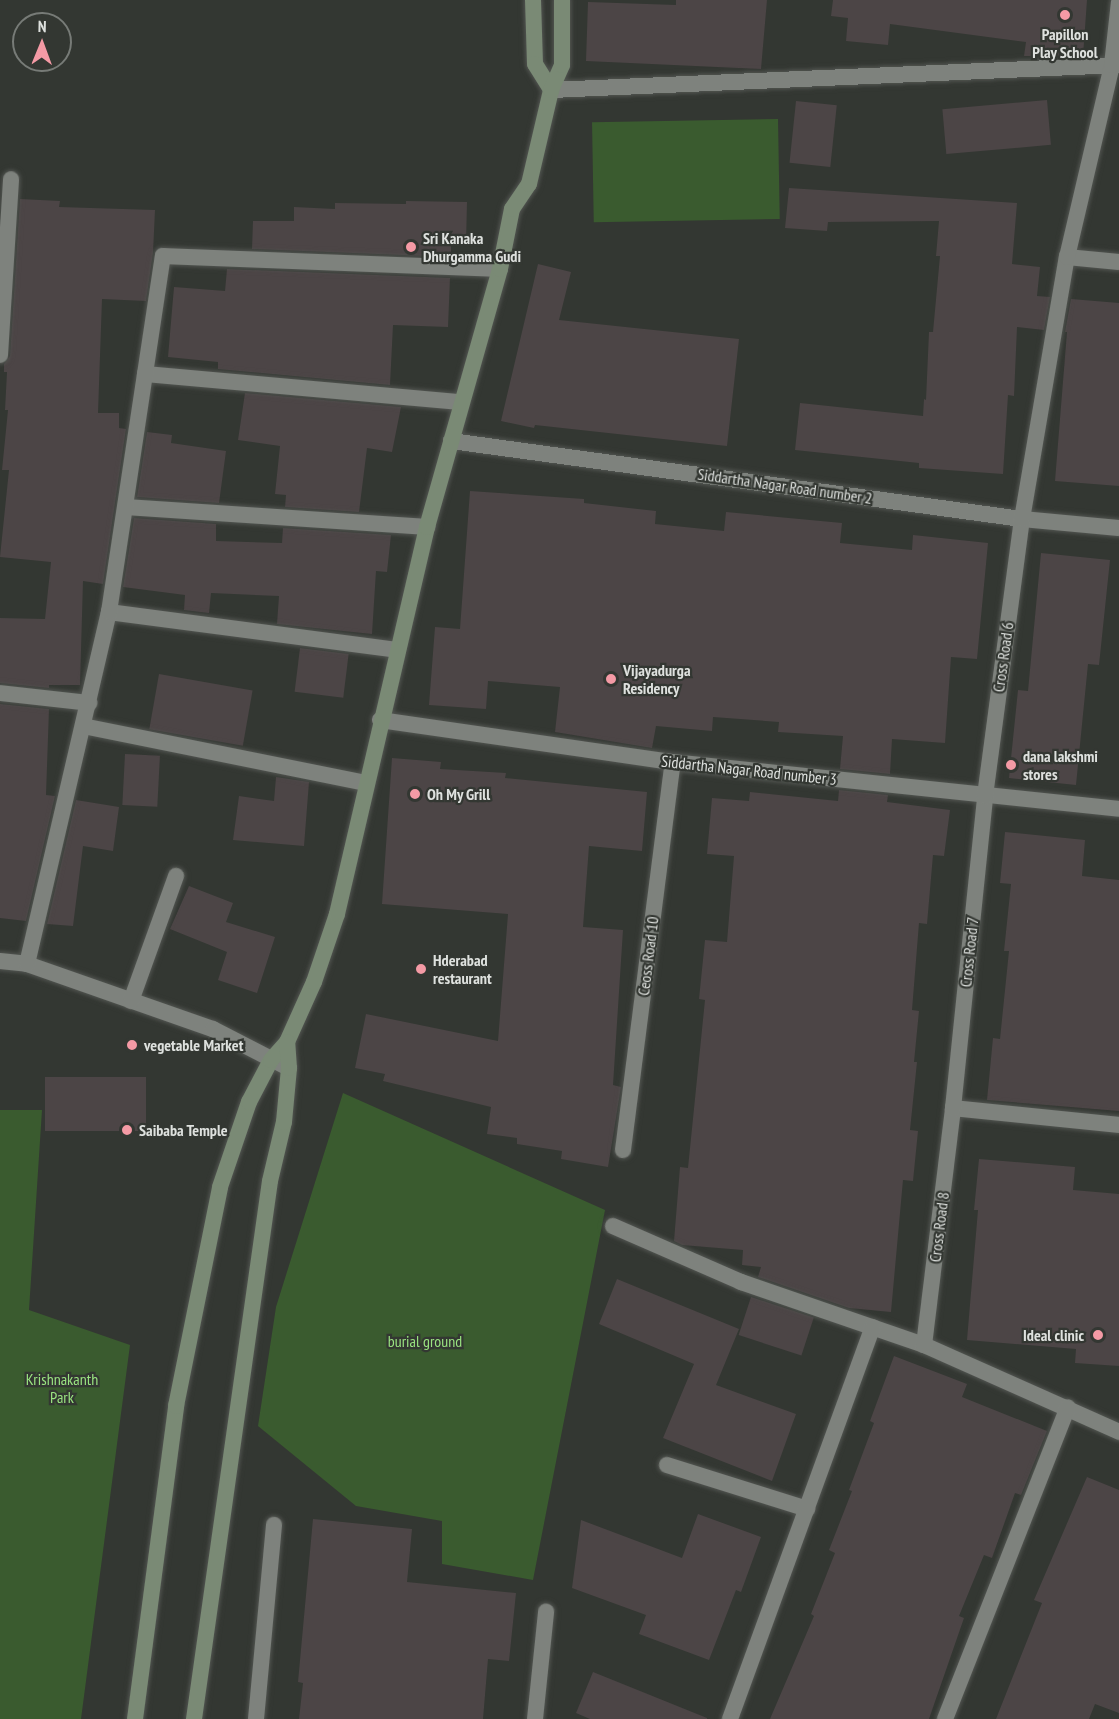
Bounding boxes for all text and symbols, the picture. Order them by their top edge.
marker: Papillon Play School [1058,8,1072,22]
north arrow [12,12,72,72]
text: N [38,16,47,36]
place label: Papillon Play School [1032,24,1098,62]
place label: Sri Kanaka Dhurgamma Gudi [423,228,521,266]
marker: Sri Kanaka Dhurgamma Gudi [404,240,418,254]
street label: Siddartha Nagar Road number 2 [696,464,874,508]
street label: Cross Road 6 [989,621,1017,693]
place label: Vijayadurga Residency [623,660,691,698]
marker: Vijayadurga Residency [604,672,618,686]
place label: dana lakshmi stores [1023,746,1098,784]
street label: Siddartha Nagar Road number 3 [660,751,838,789]
marker: dana lakshmi stores [1004,758,1018,772]
place label: Oh My Grill [427,784,491,804]
marker: Oh My Grill [408,787,422,801]
street label: Ceoss Road 10 [634,915,662,997]
street label: Cross Road 7 [956,916,982,988]
place label: Hderabad restaurant [433,950,492,988]
marker: Hderabad restaurant [414,962,428,976]
place label: vegetable Market [144,1035,243,1055]
marker: vegetable Market [125,1038,139,1052]
place label: Saibaba Temple [139,1120,228,1140]
marker: Saibaba Temple [120,1123,134,1137]
street label: Cross Road 8 [925,1191,953,1263]
place label: Ideal clinic [1023,1325,1084,1345]
marker: Ideal clinic [1089,1326,1107,1344]
park label: burial ground [388,1331,462,1351]
park label: Krishnakanth Park [26,1369,98,1407]

